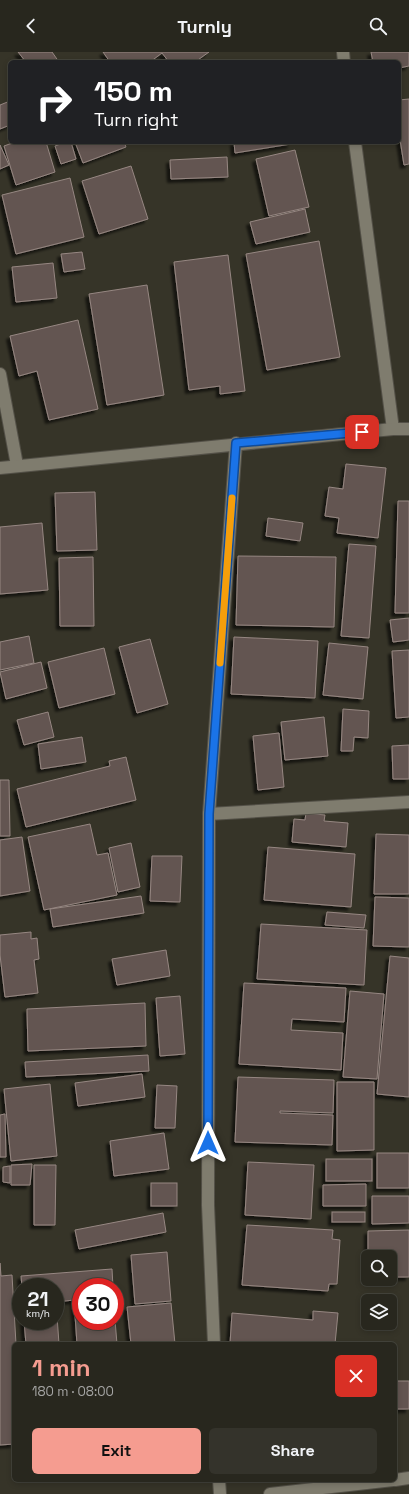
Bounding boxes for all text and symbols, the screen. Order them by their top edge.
icon: back [20,15,42,37]
text: Turnly [177,15,232,38]
icon: search [367,15,389,37]
text: 150 m [94,73,173,109]
icon: right [28,76,80,128]
text: Turn right [94,108,178,131]
pin [345,415,379,449]
icon: arrive [351,421,373,443]
position arrow [187,1122,229,1164]
map controls [361,1250,397,1330]
button: search [361,1250,397,1286]
speed limit sign: 30 [72,1278,124,1330]
text: 21 [28,1286,48,1312]
button: layers [361,1294,397,1330]
text: km/h [26,1307,50,1320]
text: 1 min [32,1352,91,1383]
button: close [335,1355,377,1397]
text: 180 m · 08:00 [32,1383,114,1400]
button: Exit [32,1428,201,1474]
button: Share [209,1428,377,1474]

